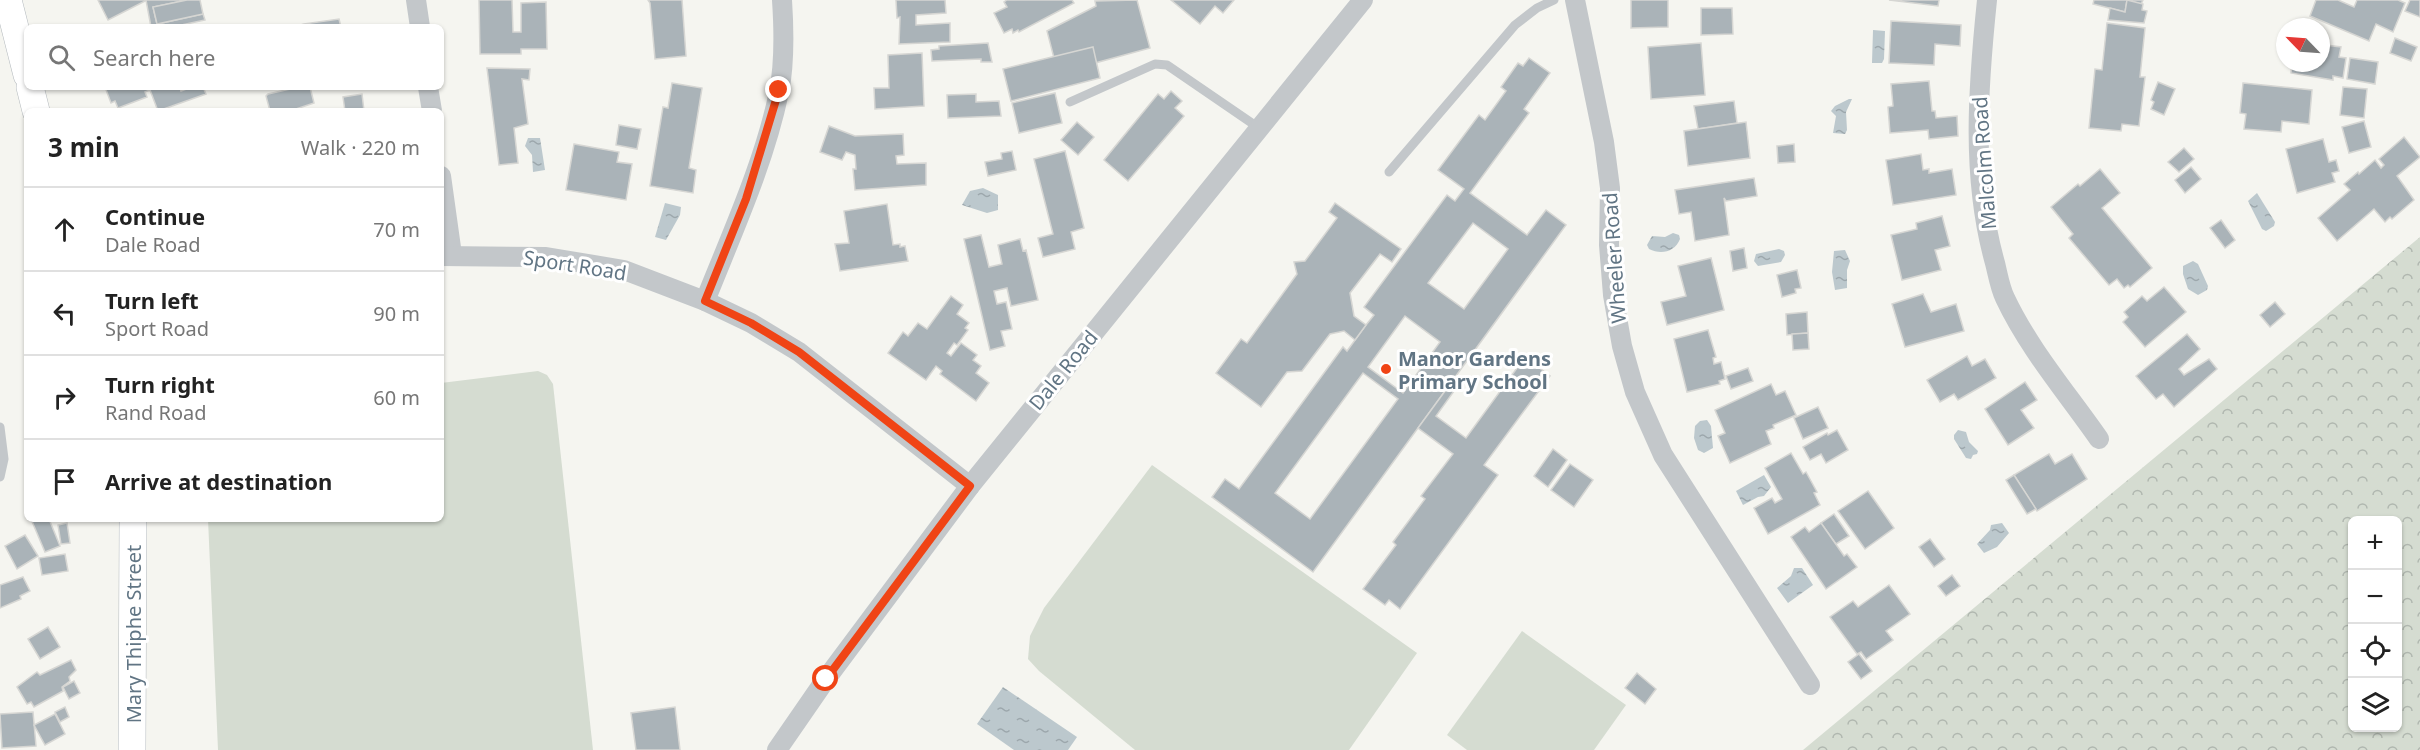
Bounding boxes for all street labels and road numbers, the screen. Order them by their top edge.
street label: Malcolm Road [1966,96,2002,230]
street label: Wheeler Road [1596,191,1632,325]
street label: Sport Road [521,244,629,286]
street label: Dale Road [1022,324,1104,416]
street label: Mary Thiphe Street [120,545,147,723]

